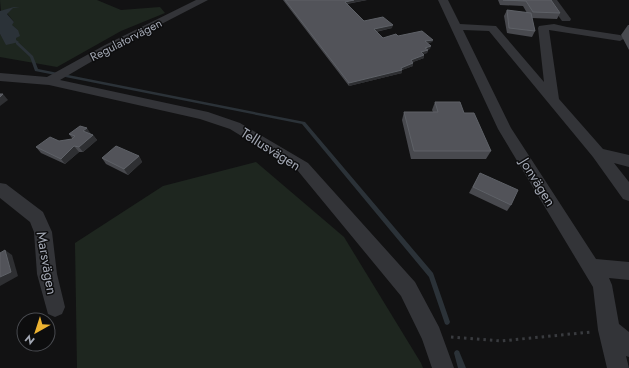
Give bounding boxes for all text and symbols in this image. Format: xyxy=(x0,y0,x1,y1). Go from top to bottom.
street label: Regulatorvägen xyxy=(87,14,165,66)
street label: Tellusvägen xyxy=(237,123,305,175)
street label: Jonvägen xyxy=(514,152,561,210)
street label: Marsvägen xyxy=(32,230,62,296)
north arrow xyxy=(16,312,56,352)
text: N xyxy=(21,331,38,349)

